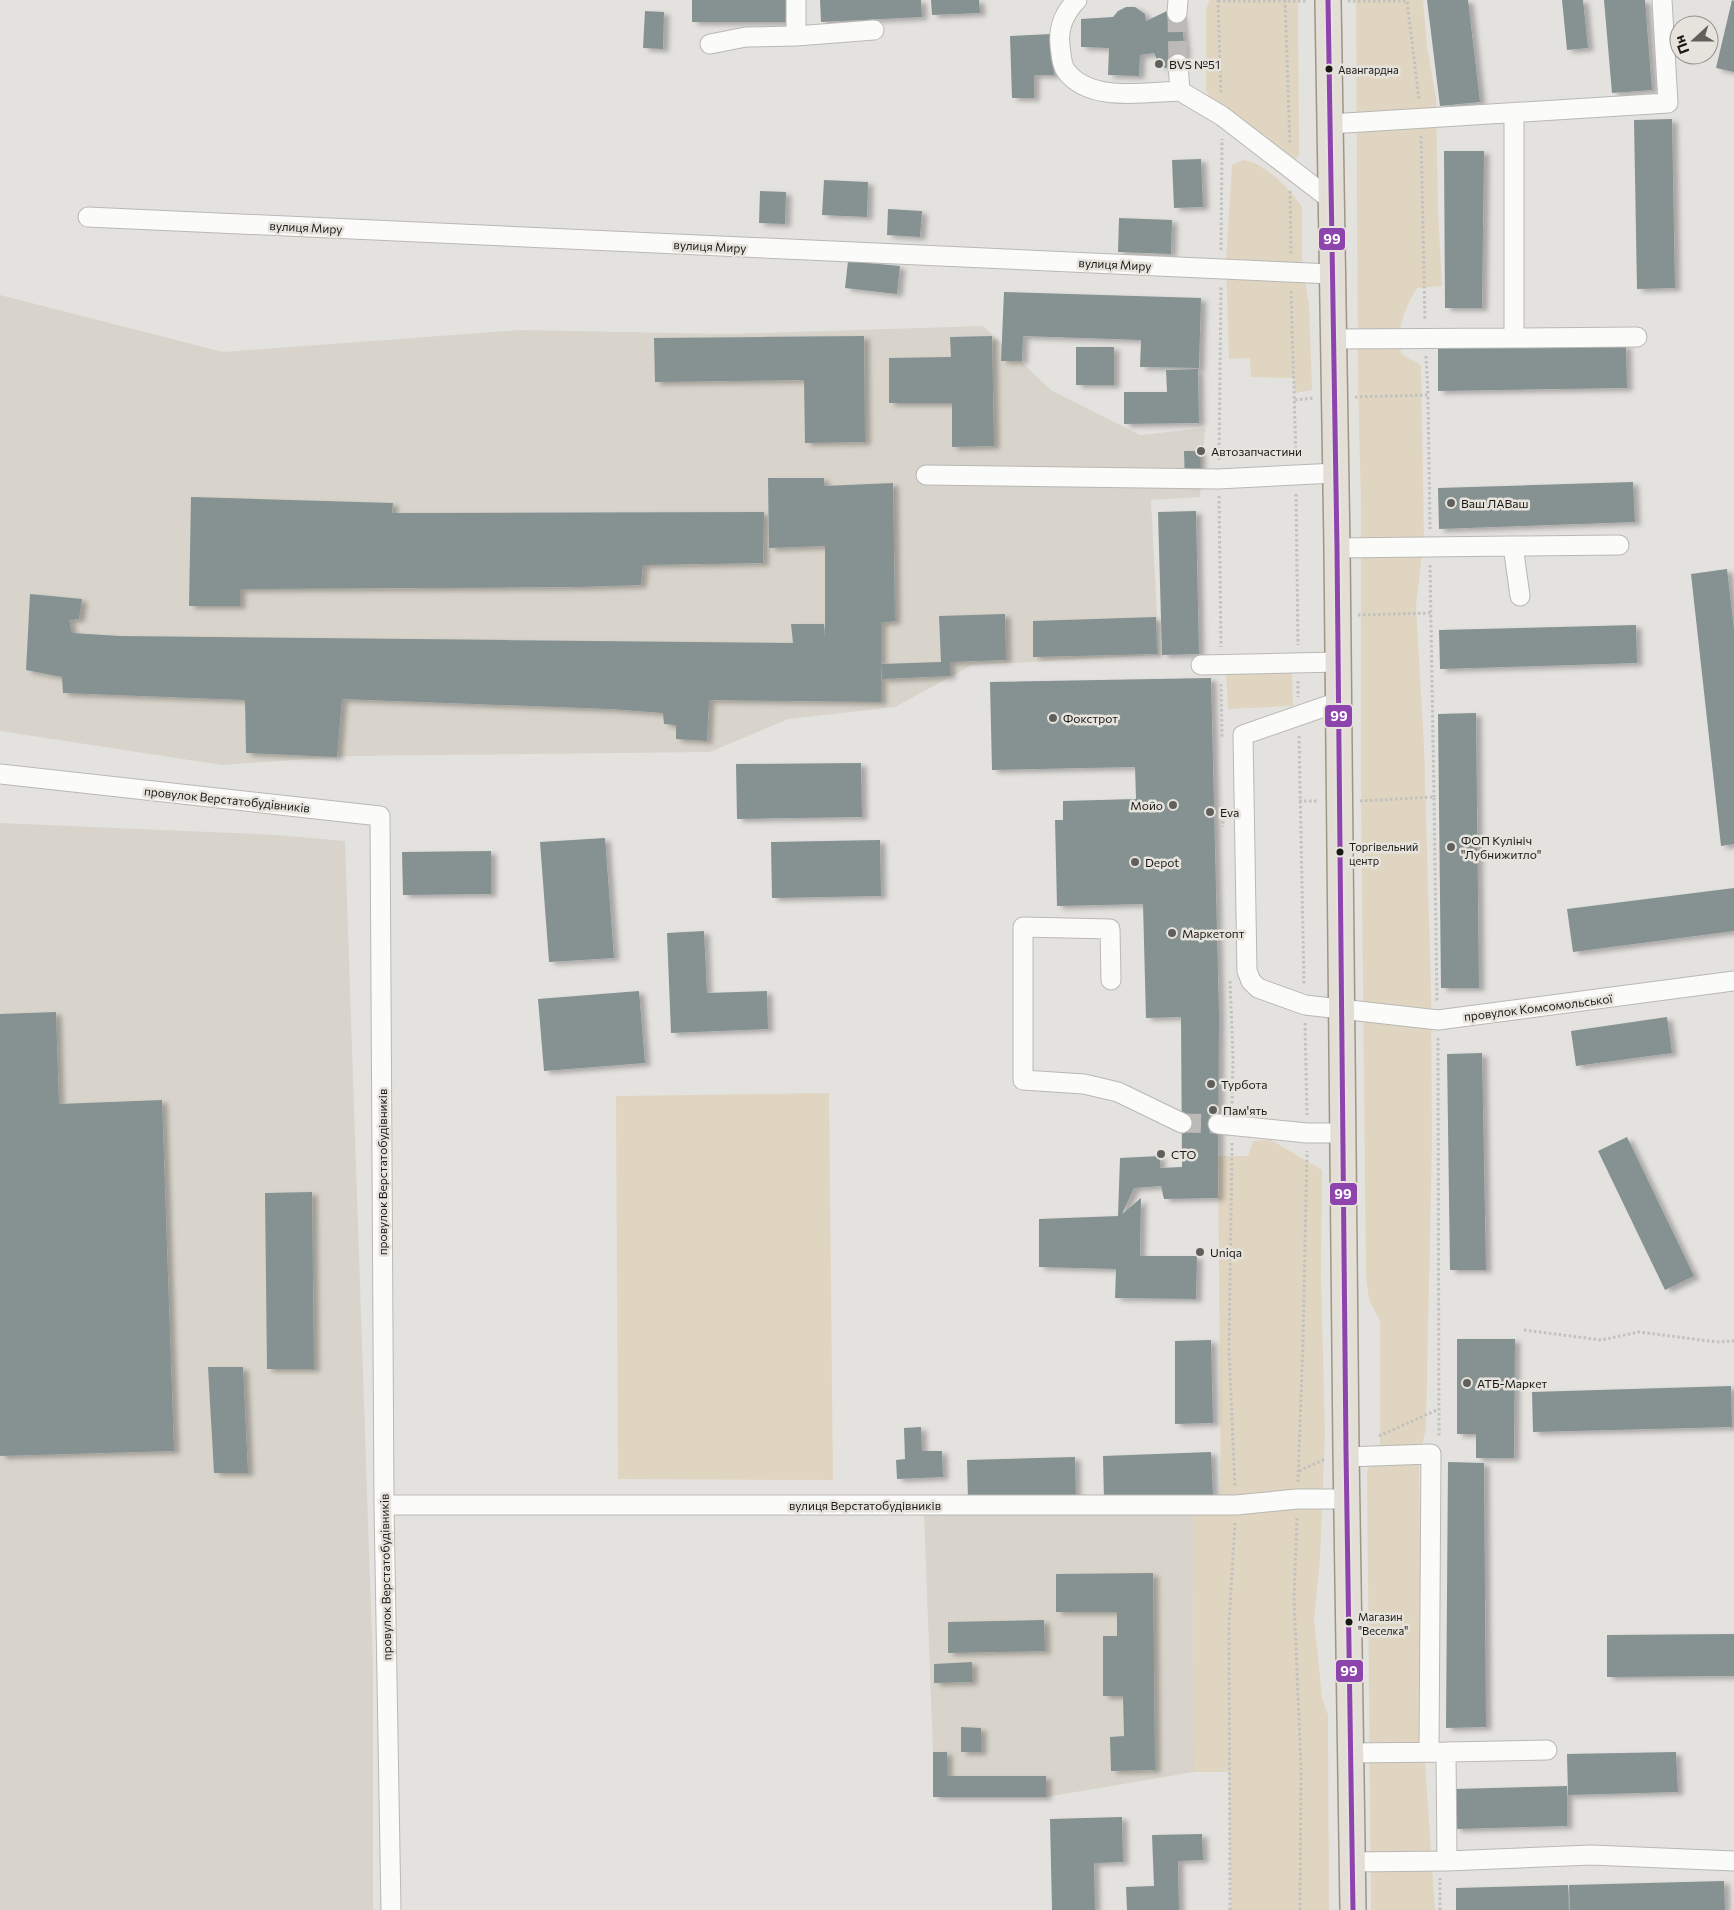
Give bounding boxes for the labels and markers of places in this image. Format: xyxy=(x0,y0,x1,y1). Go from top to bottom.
place label: BVS №51 xyxy=(1169,57,1220,71)
marker: BVS №51 xyxy=(1153,58,1165,70)
place label: Авангардна xyxy=(1338,63,1399,76)
marker: Авангардна xyxy=(1324,64,1334,74)
place label: Автозапчастини xyxy=(1211,444,1302,458)
marker: Автозапчастини xyxy=(1195,445,1207,457)
place label: Ваш ЛАВаш xyxy=(1461,496,1529,510)
marker: Ваш ЛАВаш xyxy=(1445,497,1457,509)
place label: Фокстрот xyxy=(1063,711,1118,725)
marker: Фокстрот xyxy=(1047,712,1059,724)
place label: Мойо xyxy=(1130,798,1163,812)
marker: Мойо xyxy=(1167,799,1179,811)
place label: Eva xyxy=(1220,805,1239,819)
marker: Eva xyxy=(1204,806,1216,818)
place label: ФОП Кулініч "Лубнижитло" xyxy=(1461,833,1541,861)
place label: Торгівельний центр xyxy=(1349,840,1418,867)
marker: ФОП Кулініч "Лубнижитло" xyxy=(1445,841,1457,853)
marker: Торгівельний центр xyxy=(1335,847,1345,857)
place label: Depot xyxy=(1145,855,1179,869)
marker: Depot xyxy=(1129,856,1141,868)
place label: Маркетопт xyxy=(1182,926,1245,940)
marker: Маркетопт xyxy=(1166,927,1178,939)
place label: Турбота xyxy=(1221,1077,1267,1091)
marker: Турбота xyxy=(1205,1078,1217,1090)
place label: Пам'ять xyxy=(1223,1103,1267,1117)
marker: Пам'ять xyxy=(1207,1104,1219,1116)
place label: СТО xyxy=(1171,1147,1197,1161)
marker: СТО xyxy=(1155,1148,1167,1160)
place label: Uniqa xyxy=(1210,1245,1242,1259)
marker: Uniqa xyxy=(1194,1246,1206,1258)
place label: АТБ-Маркет xyxy=(1477,1376,1548,1390)
marker: АТБ-Маркет xyxy=(1461,1377,1473,1389)
place label: Магазин "Веселка" xyxy=(1358,1610,1408,1637)
marker: Магазин "Веселка" xyxy=(1344,1617,1354,1627)

